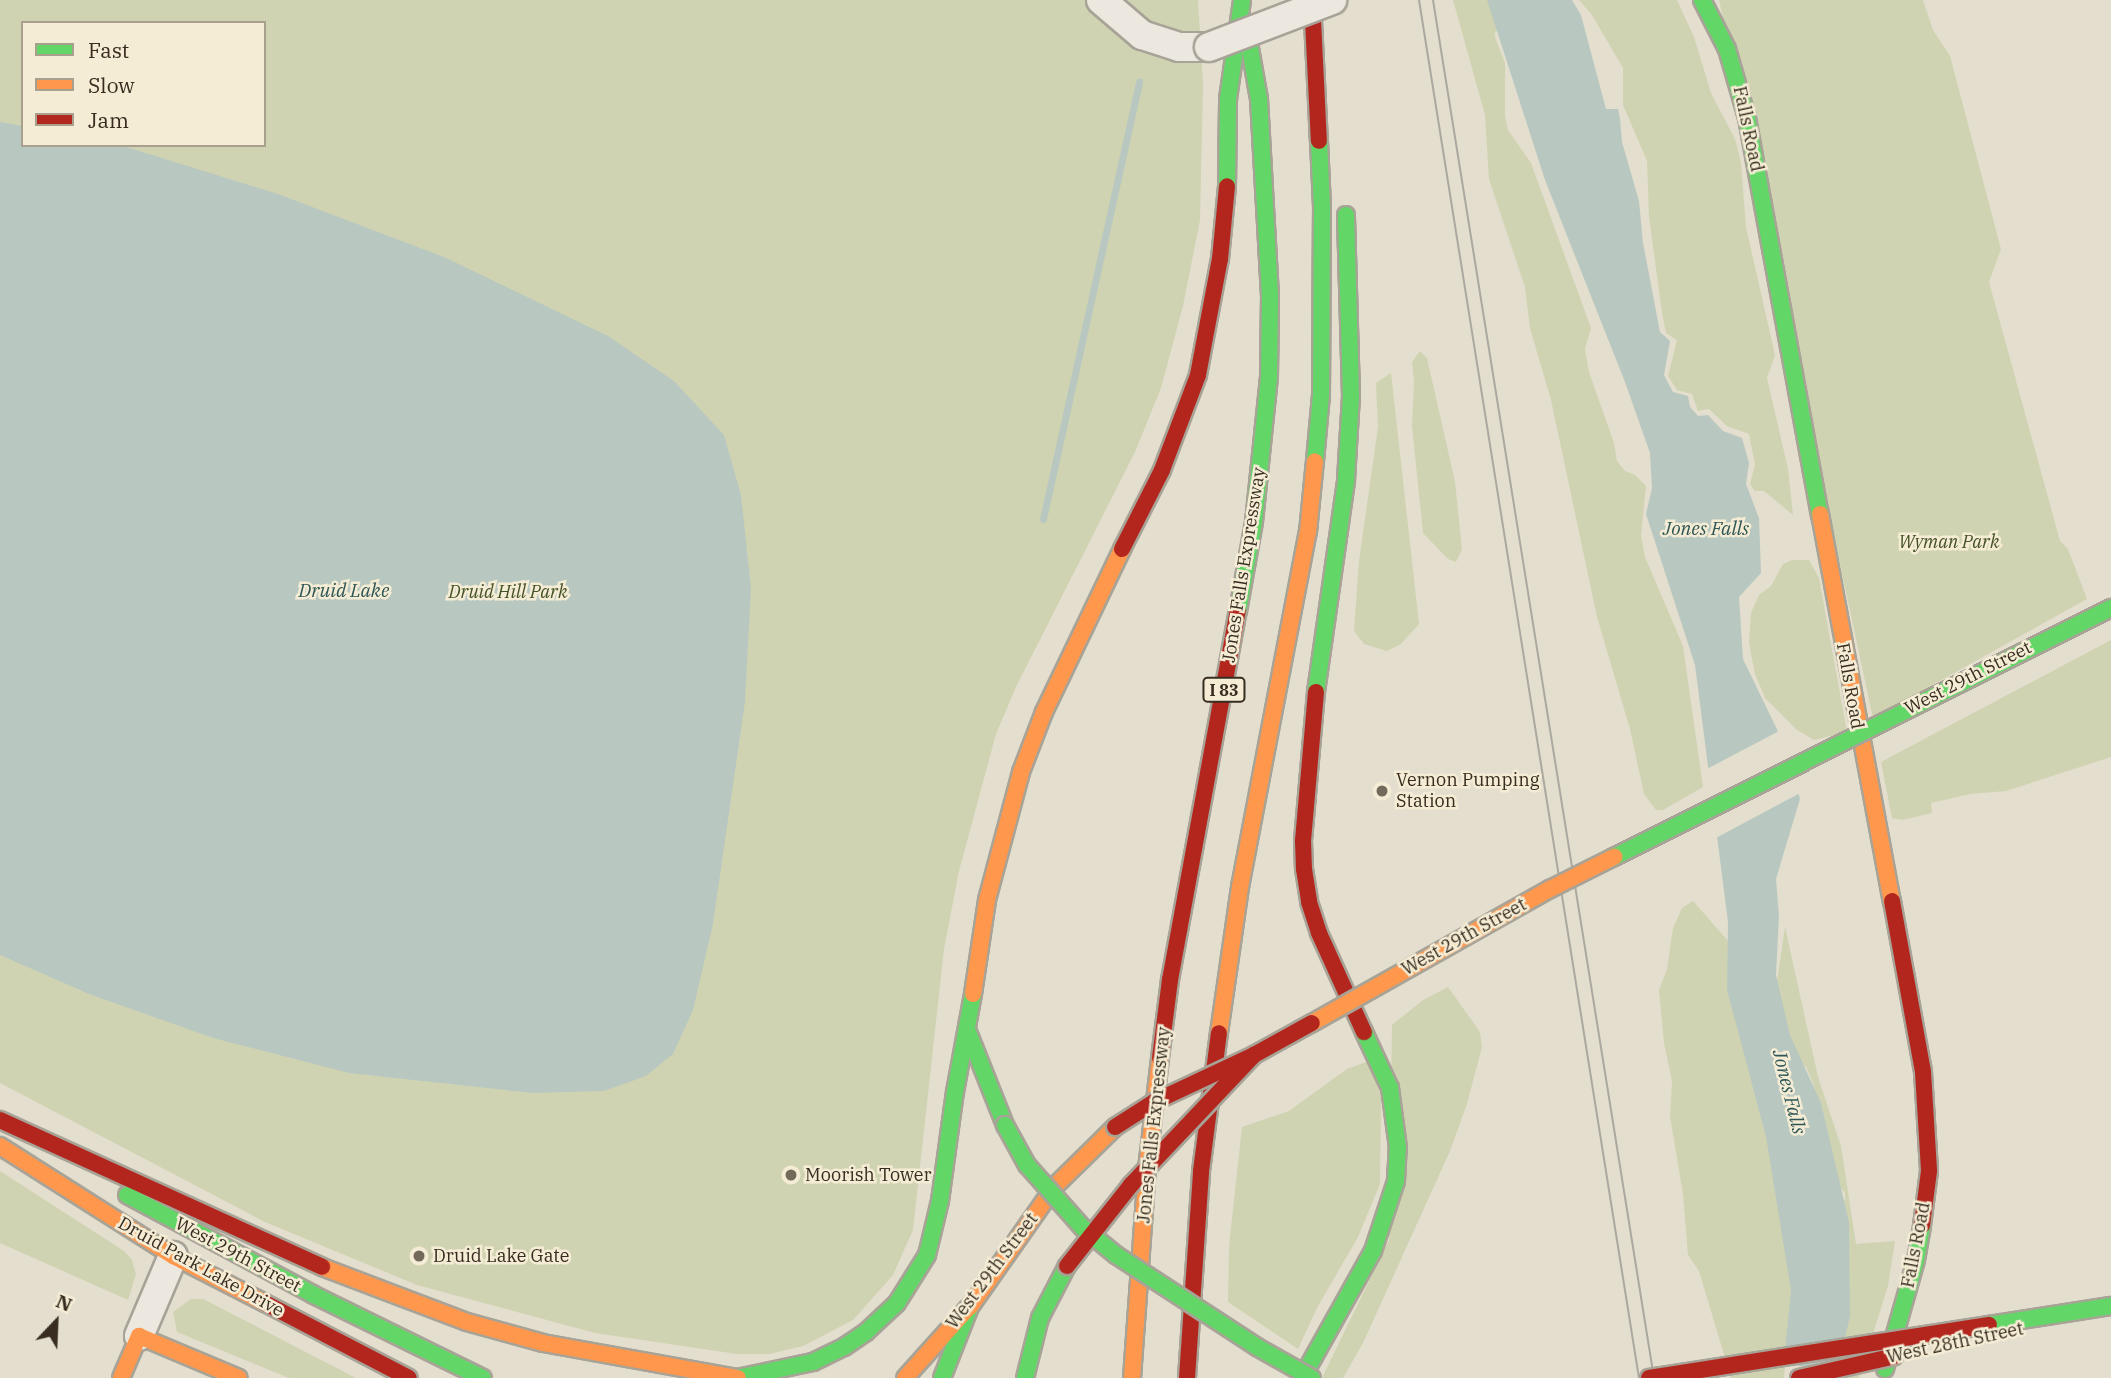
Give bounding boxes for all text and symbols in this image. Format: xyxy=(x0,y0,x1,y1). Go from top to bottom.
legend xyxy=(21,21,266,147)
text: Fast xyxy=(88,36,129,64)
text: Slow xyxy=(88,71,135,99)
street label: Falls Road xyxy=(1728,84,1768,174)
text: Jam xyxy=(88,106,129,134)
street label: Jones Falls Expressway xyxy=(1218,466,1270,664)
water label: Jones Falls xyxy=(1663,518,1749,540)
park label: Wyman Park xyxy=(1898,531,2000,553)
water label: Druid Lake xyxy=(299,580,389,602)
park label: Druid Hill Park xyxy=(449,581,567,603)
street label: West 29th Street xyxy=(1901,637,2035,719)
street label: Falls Road xyxy=(1832,641,1868,731)
road number: I 83 xyxy=(1201,678,1247,702)
place label: Vernon Pumping Station xyxy=(1396,770,1539,812)
marker: Vernon Pumping Station xyxy=(1374,783,1390,799)
street label: West 29th Street xyxy=(1398,894,1530,980)
street label: Jones Falls Expressway xyxy=(1133,1026,1175,1224)
water label: Jones Falls xyxy=(1768,1047,1810,1137)
place label: Moorish Tower xyxy=(805,1164,931,1186)
marker: Moorish Tower xyxy=(783,1167,799,1183)
street label: Falls Road xyxy=(1897,1200,1935,1290)
street label: West 29th Street xyxy=(941,1209,1043,1333)
street label: Druid Park Lake Drive xyxy=(114,1212,288,1322)
street label: West 29th Street xyxy=(171,1213,305,1297)
place label: Druid Lake Gate xyxy=(433,1245,569,1267)
marker: Druid Lake Gate xyxy=(411,1248,427,1264)
north arrow xyxy=(21,1287,91,1357)
text: N xyxy=(53,1289,76,1317)
street label: West 28th Street xyxy=(1885,1318,2025,1368)

